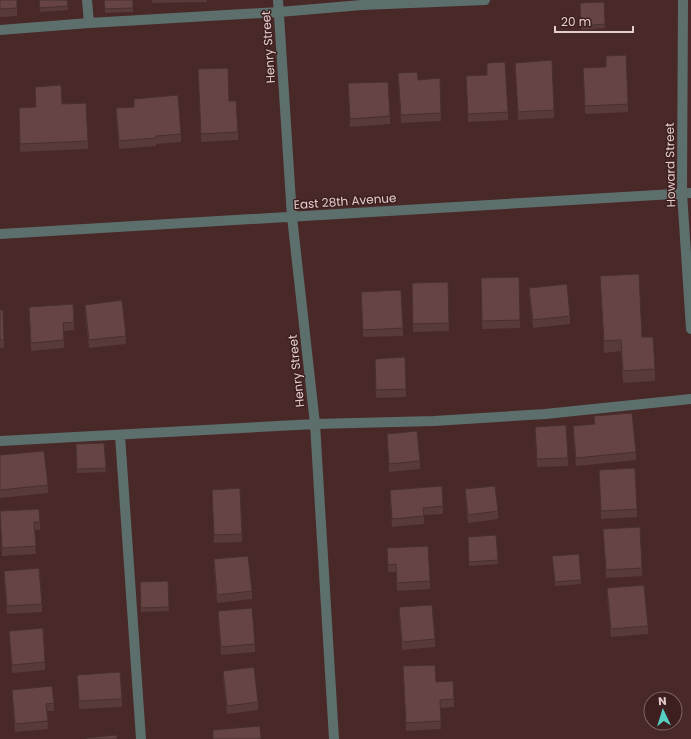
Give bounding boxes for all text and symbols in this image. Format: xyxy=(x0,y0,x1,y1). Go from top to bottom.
scale bar xyxy=(555,8,633,34)
street label: Henry Street xyxy=(257,10,279,84)
text: 20 m xyxy=(561,13,591,30)
street label: Howard Street xyxy=(661,122,679,208)
street label: East 28th Avenue xyxy=(293,189,397,213)
street label: Henry Street xyxy=(284,334,308,408)
north arrow xyxy=(643,691,683,731)
text: N xyxy=(658,693,667,709)

